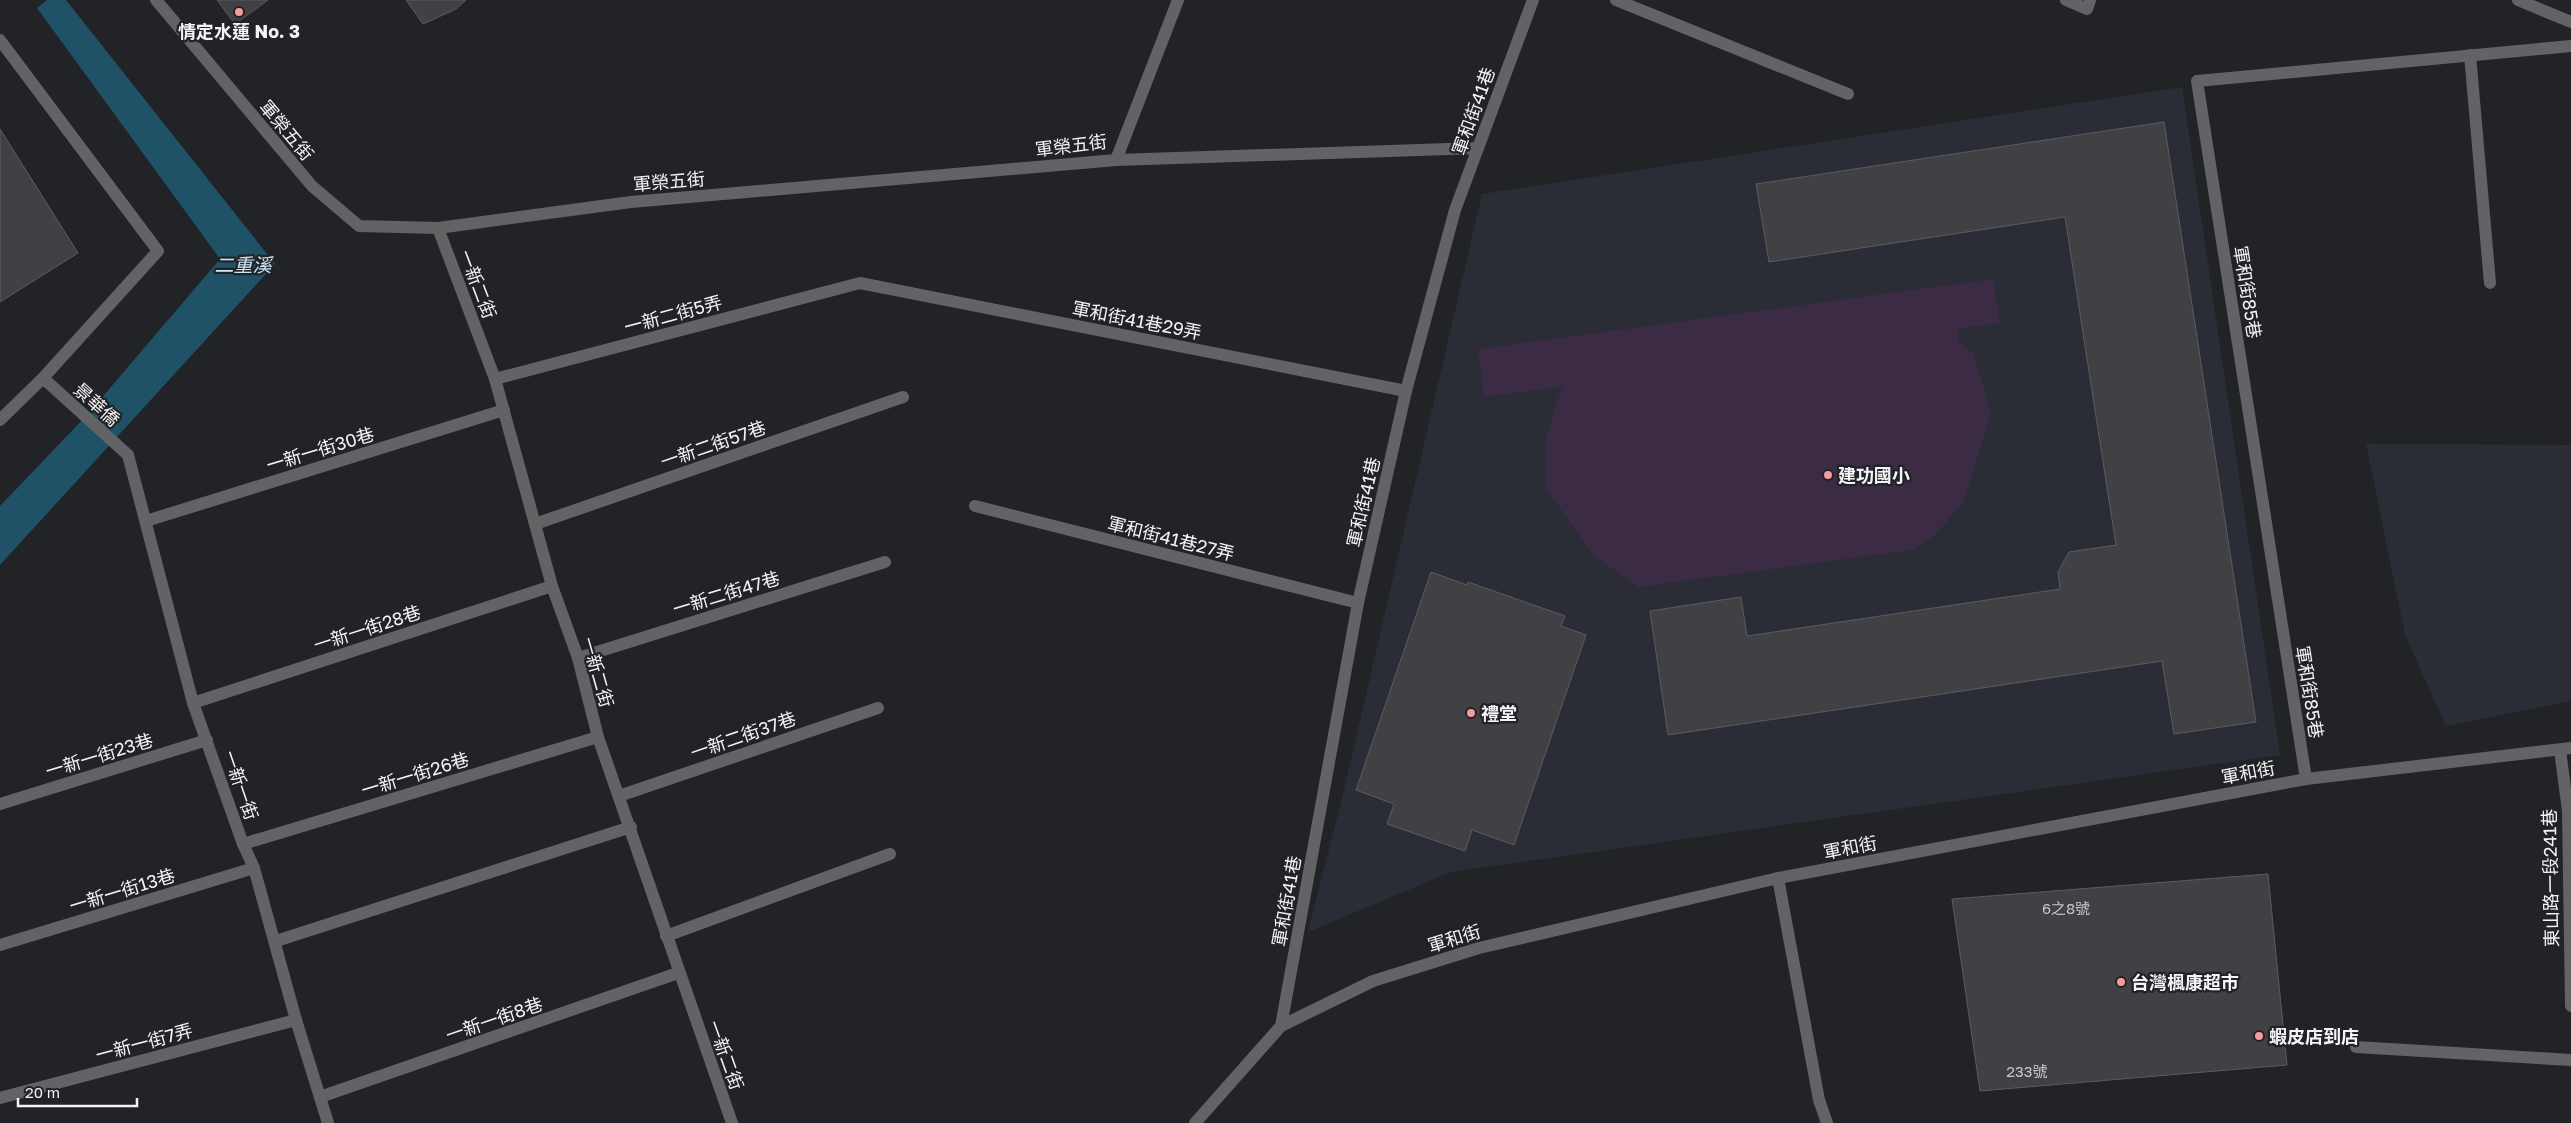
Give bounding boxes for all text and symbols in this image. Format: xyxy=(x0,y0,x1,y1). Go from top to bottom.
marker: 情定水蓮 No. 3 xyxy=(233,6,245,18)
place label: 情定水蓮 No. 3 xyxy=(178,20,300,42)
street label: 軍和街41巷 xyxy=(1447,64,1499,158)
street label: 軍榮五街 xyxy=(255,95,319,165)
street label: 軍榮五街 xyxy=(1034,130,1108,160)
street label: 軍榮五街 xyxy=(632,167,706,195)
street label: 軍和街85巷 xyxy=(2230,244,2266,340)
street label: 一新二街 xyxy=(455,246,501,322)
water label: 二重溪 xyxy=(214,253,274,276)
street label: 一新二街5弄 xyxy=(622,290,724,338)
street label: 軍和街41巷29弄 xyxy=(1071,297,1203,343)
street label: 景華僑 xyxy=(70,378,124,430)
street label: 一新二街57巷 xyxy=(657,416,769,472)
street label: 一新一街30巷 xyxy=(263,422,377,476)
street label: 軍和街41巷 xyxy=(1342,455,1384,549)
place label: 建功國小 xyxy=(1838,464,1910,486)
marker: 建功國小 xyxy=(1822,469,1834,481)
street label: 軍和街41巷27弄 xyxy=(1105,512,1237,564)
street label: 一新二街47巷 xyxy=(670,566,782,620)
street label: 一新一街28巷 xyxy=(311,600,423,656)
street label: 一新二街 xyxy=(578,634,618,710)
street label: 軍和街85巷 xyxy=(2292,644,2328,740)
place label: 禮堂 xyxy=(1481,702,1517,724)
street label: 一新二街37巷 xyxy=(687,707,799,763)
marker: 禮堂 xyxy=(1465,707,1477,719)
street label: 一新一街23巷 xyxy=(43,728,155,782)
street label: 一新一街 xyxy=(219,747,263,823)
street label: 一新一街26巷 xyxy=(359,747,471,801)
street label: 軍和街 xyxy=(2219,756,2277,788)
street label: 東山路一段241巷 xyxy=(2538,809,2562,947)
street label: 軍和街 xyxy=(1821,831,1879,863)
street label: 軍和街41巷 xyxy=(1267,854,1305,948)
street label: 一新一街13巷 xyxy=(67,864,177,916)
house number: 6之8號 xyxy=(2042,899,2090,917)
street label: 軍和街 xyxy=(1425,920,1483,956)
place label: 台灣楓康超市 xyxy=(2131,971,2239,993)
marker: 台灣楓康超市 xyxy=(2115,976,2127,988)
street label: 一新一街8巷 xyxy=(443,992,545,1046)
street label: 一新二街 xyxy=(703,1017,749,1093)
street label: 一新一街7弄 xyxy=(93,1018,195,1066)
place label: 蝦皮店到店 xyxy=(2269,1025,2359,1047)
marker: 蝦皮店到店 xyxy=(2253,1030,2265,1042)
house number: 233號 xyxy=(2006,1062,2048,1080)
scale bar xyxy=(18,1076,136,1108)
text: 20 m xyxy=(25,1083,60,1101)

